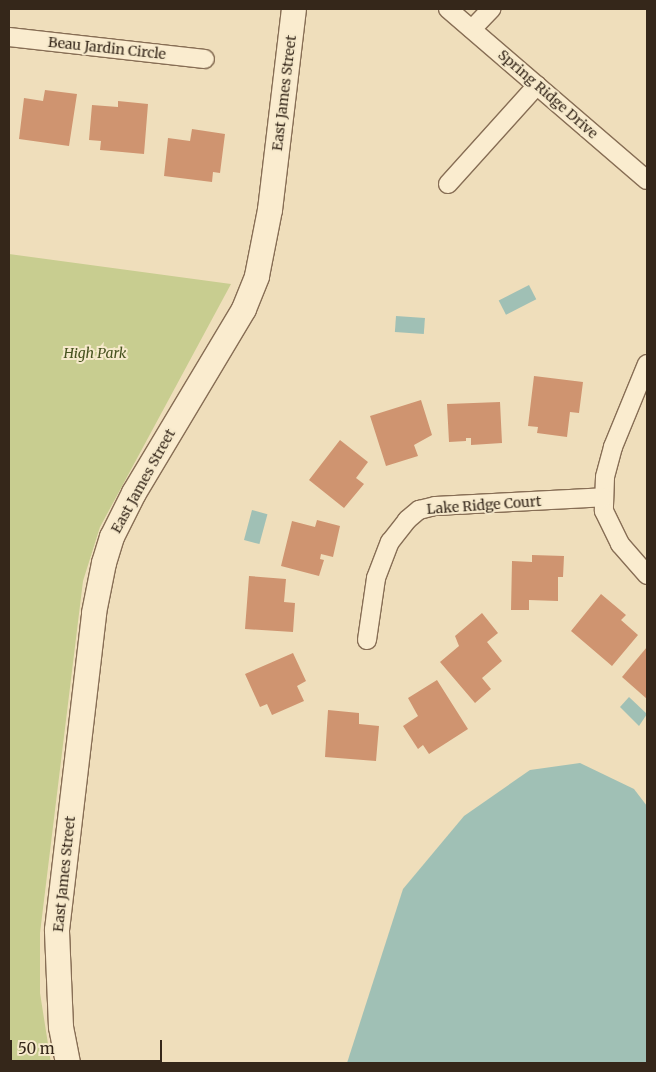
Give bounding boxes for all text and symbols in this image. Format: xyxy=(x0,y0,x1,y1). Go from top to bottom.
street label: Beau Jardin Circle xyxy=(47,33,167,63)
street label: East James Street xyxy=(269,34,299,152)
street label: Spring Ridge Drive xyxy=(495,46,601,142)
park label: High Park xyxy=(63,345,127,361)
street label: East James Street xyxy=(107,426,179,536)
street label: Lake Ridge Court xyxy=(426,493,542,517)
street label: East James Street xyxy=(50,815,78,933)
scale bar xyxy=(12,1030,165,1062)
text: 50 m xyxy=(18,1039,55,1058)

